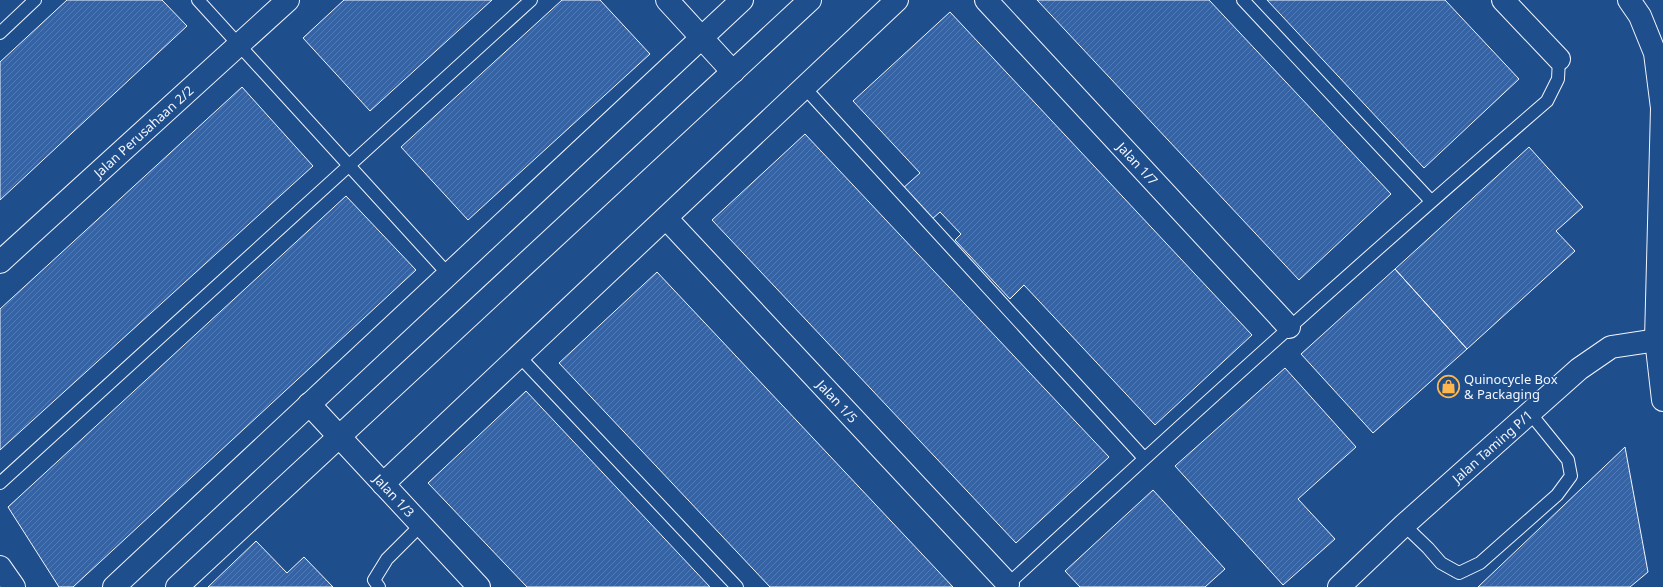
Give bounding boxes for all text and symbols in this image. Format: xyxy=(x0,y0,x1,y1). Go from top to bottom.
street label: Jalan Perusahaan 2/2 xyxy=(88,81,197,183)
street label: Jalan 1/7 xyxy=(1112,137,1162,189)
place label: Quinocycle Box & Packaging xyxy=(1464,370,1558,403)
shop icon: Quinocycle Box & Packaging xyxy=(1435,373,1461,399)
street label: Jalan 1/5 xyxy=(811,375,862,427)
street label: Jalan Taming P/1 xyxy=(1447,406,1536,488)
street label: Jalan 1/3 xyxy=(368,469,419,521)

